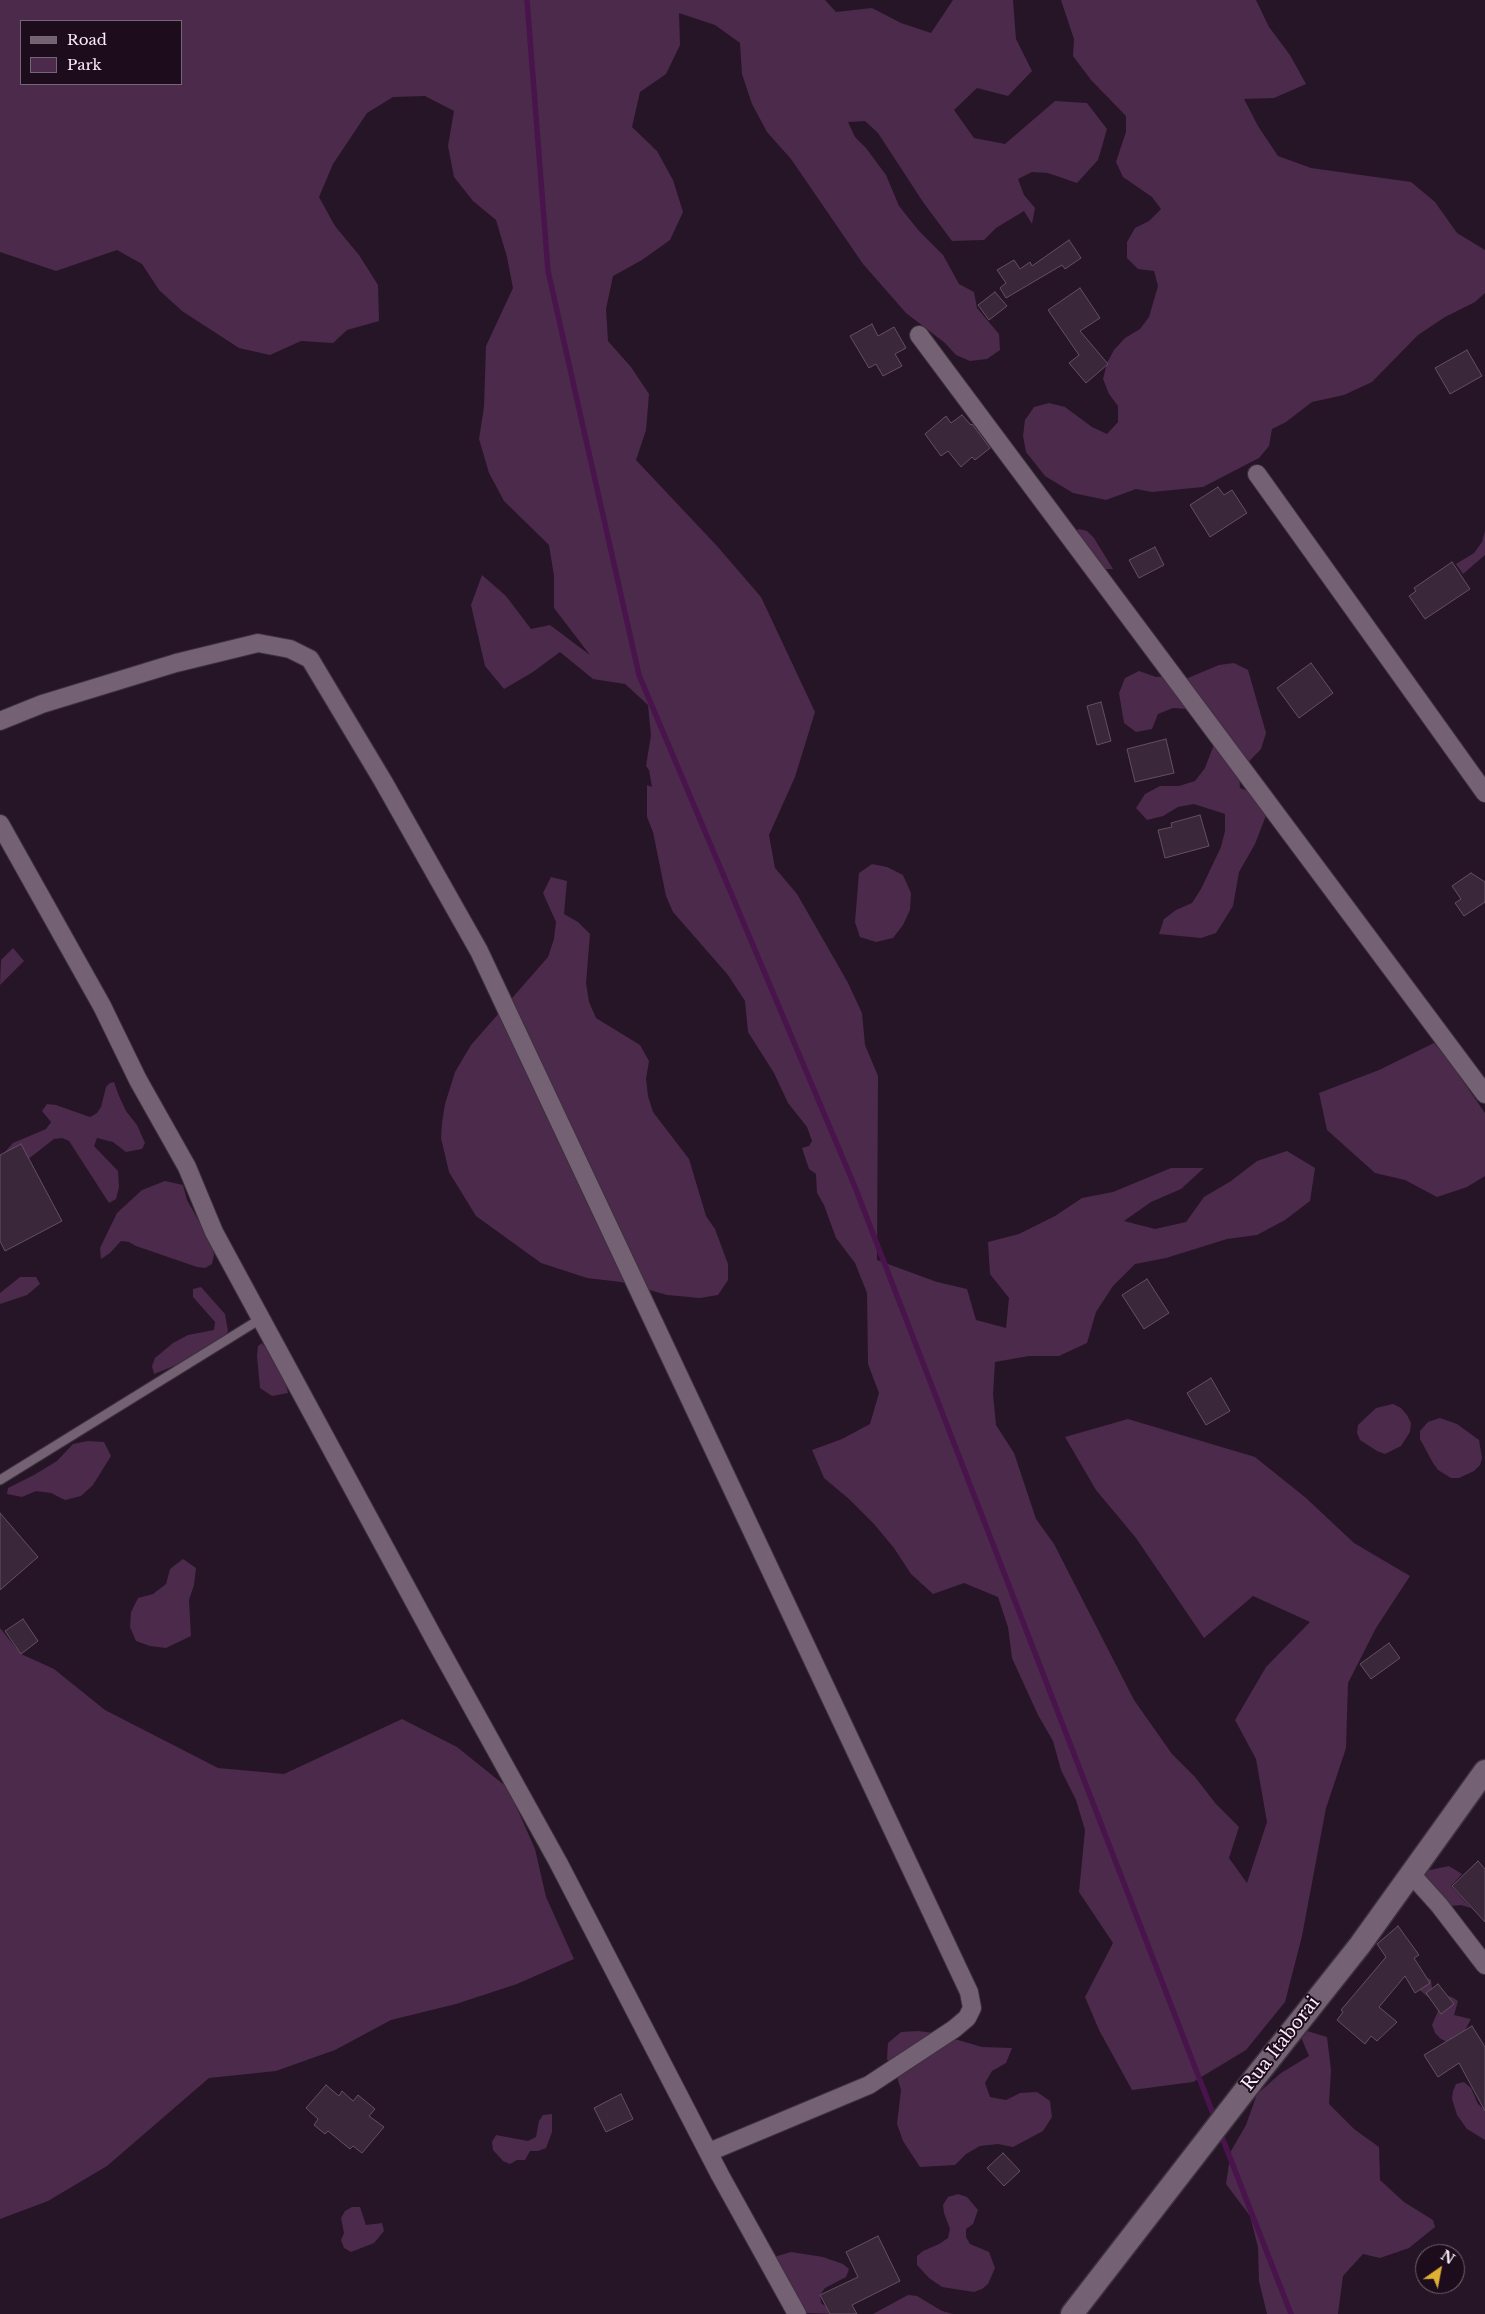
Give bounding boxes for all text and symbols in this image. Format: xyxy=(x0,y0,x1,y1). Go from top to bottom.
legend xyxy=(20,20,182,85)
text: Road xyxy=(67,30,107,49)
text: Park xyxy=(67,55,102,74)
street label: Rua Itaborai xyxy=(1238,1993,1324,2095)
north arrow xyxy=(1415,2244,1465,2294)
text: N xyxy=(1437,2246,1458,2268)

